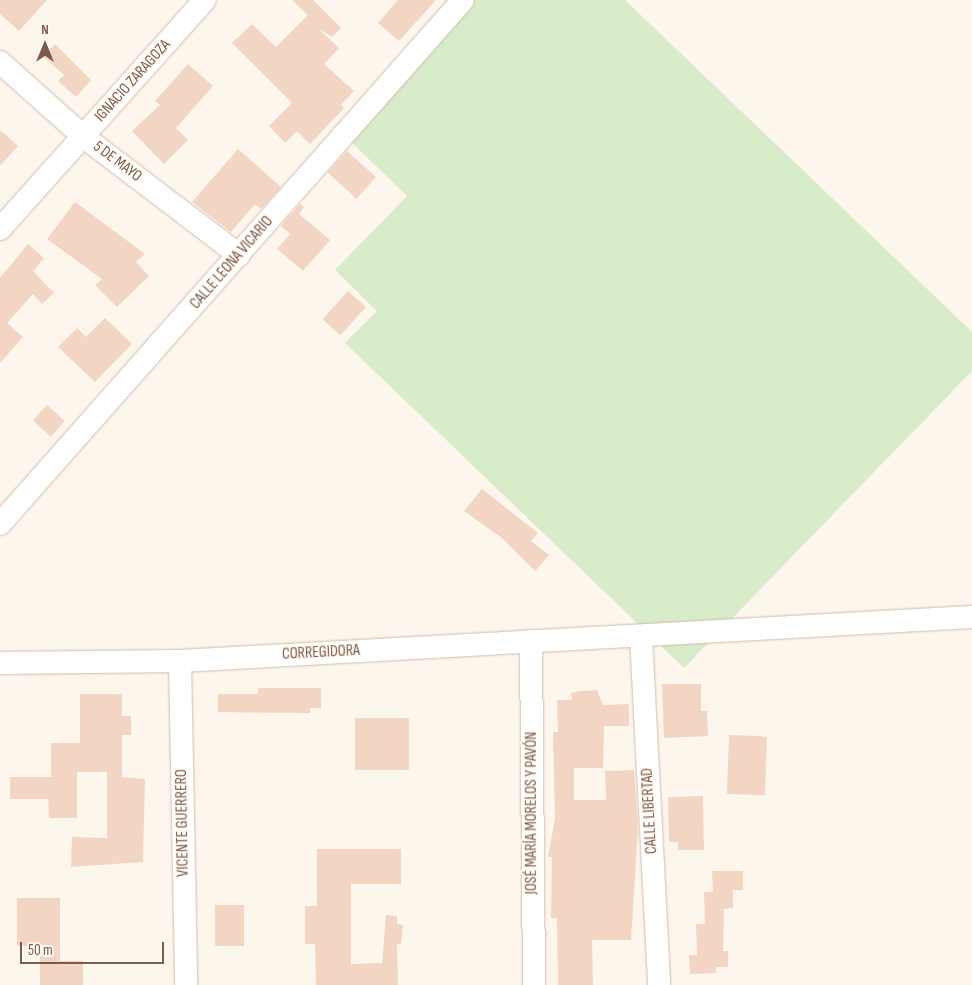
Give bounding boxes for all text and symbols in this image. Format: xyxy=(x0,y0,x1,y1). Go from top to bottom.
north arrow xyxy=(20,20,70,70)
text: N xyxy=(41,21,49,38)
street label: IGNACIO ZARAGOZA xyxy=(91,36,175,126)
street label: 5 DE MAYO xyxy=(89,138,145,186)
street label: CALLE LEONA VICARIO xyxy=(186,213,278,313)
street label: CORREGIDORA xyxy=(282,641,360,665)
street label: JOSÉ MARÍA MORELOS Y PAVÓN xyxy=(522,732,542,894)
street label: CALLE LIBERTAD xyxy=(638,767,662,855)
street label: VICENTE GUERRERO xyxy=(172,769,194,877)
scale bar xyxy=(22,932,166,964)
text: 50 m xyxy=(28,941,53,960)

